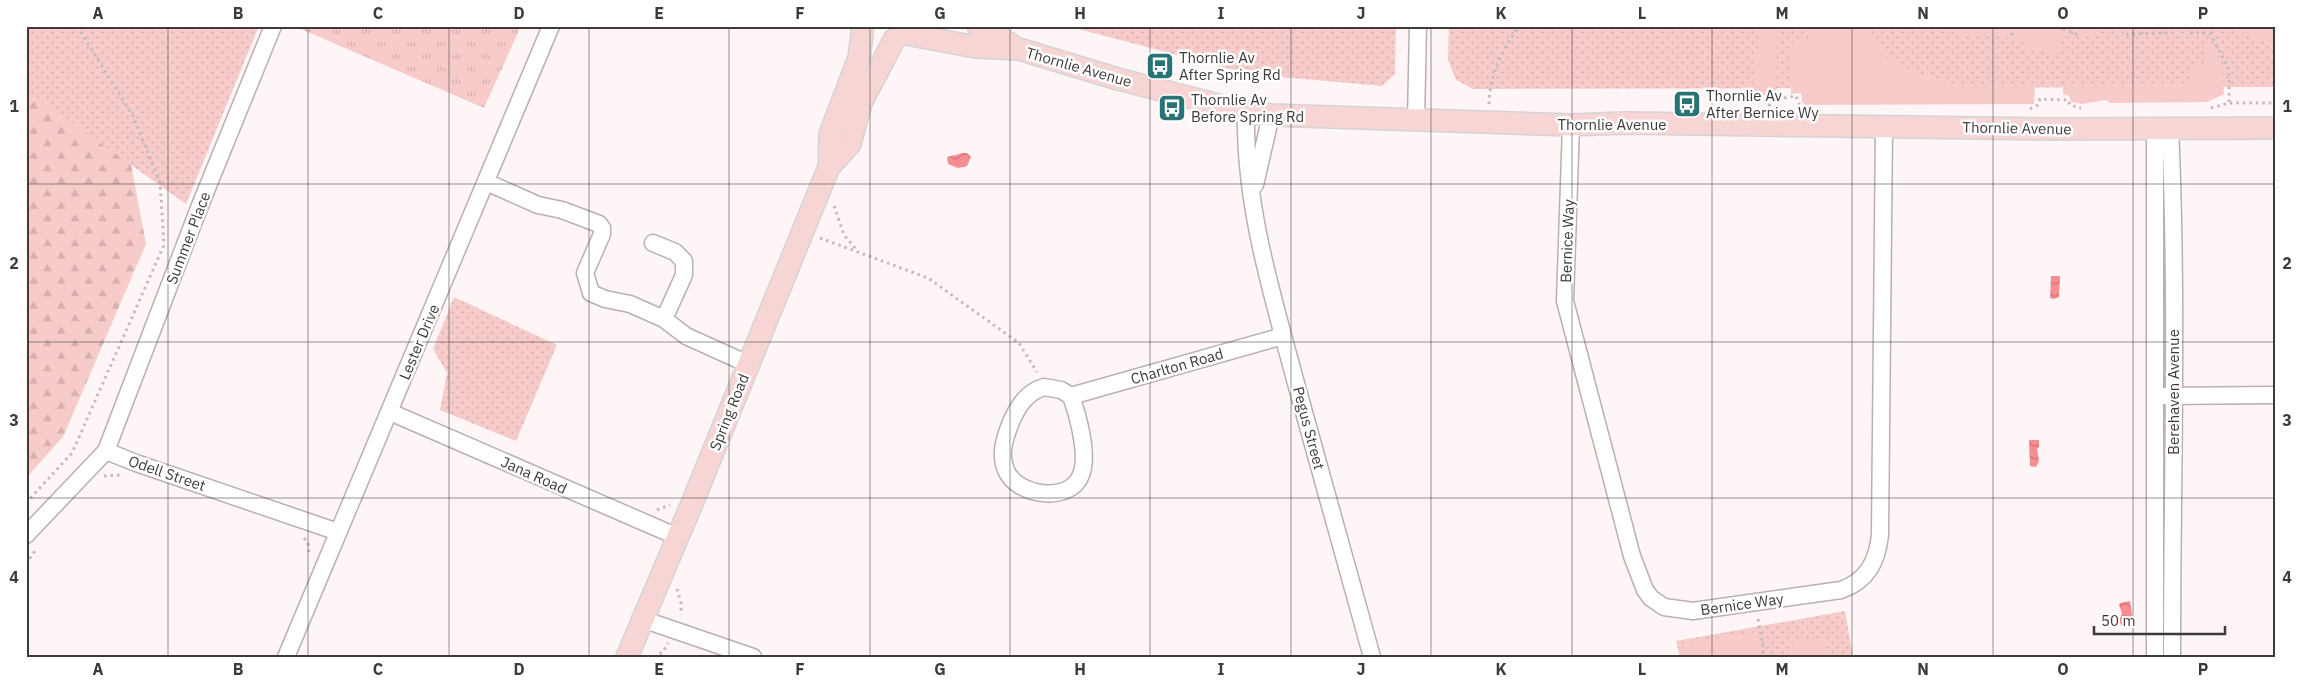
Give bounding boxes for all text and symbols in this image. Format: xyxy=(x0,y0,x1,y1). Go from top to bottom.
text: A xyxy=(93,3,104,23)
text: B xyxy=(233,3,244,23)
text: C xyxy=(373,3,383,23)
text: D xyxy=(513,3,525,23)
text: E xyxy=(654,3,664,23)
text: F xyxy=(795,3,805,23)
text: G xyxy=(934,3,946,23)
text: H xyxy=(1074,3,1086,23)
text: I xyxy=(1218,3,1225,23)
text: J xyxy=(1357,3,1365,23)
text: K xyxy=(1495,3,1507,23)
text: L xyxy=(1638,3,1646,23)
text: M xyxy=(1775,3,1789,23)
text: N xyxy=(1917,3,1929,23)
text: O xyxy=(2057,3,2069,23)
text: P xyxy=(2198,3,2208,23)
street label: Thornlie Avenue xyxy=(1024,43,1134,91)
place label: Thornlie Av After Spring Rd xyxy=(1179,48,1281,84)
bus stop icon: Thornlie Av After Spring Rd xyxy=(1145,51,1175,81)
place label: Thornlie Av After Bernice Wy xyxy=(1706,86,1819,122)
bus stop icon: Thornlie Av After Bernice Wy xyxy=(1672,89,1702,119)
place label: Thornlie Av Before Spring Rd xyxy=(1191,90,1304,126)
bus stop icon: Thornlie Av Before Spring Rd xyxy=(1157,93,1187,123)
text: 1 xyxy=(9,96,19,116)
text: 1 xyxy=(2282,96,2292,116)
street label: Thornlie Avenue xyxy=(1557,115,1667,134)
street label: Thornlie Avenue xyxy=(1962,118,2072,138)
street label: Summer Place xyxy=(162,189,214,287)
street label: Bernice Way xyxy=(1556,198,1578,283)
text: 2 xyxy=(9,253,19,273)
text: 2 xyxy=(2282,253,2292,273)
street label: Lester Drive xyxy=(395,301,443,383)
street label: Berehaven Avenue xyxy=(2164,329,2183,455)
street label: Charlton Road xyxy=(1128,344,1226,388)
street label: Spring Road xyxy=(705,371,753,453)
street label: Pegus Street xyxy=(1289,384,1329,472)
text: 3 xyxy=(9,410,19,430)
text: 3 xyxy=(2282,410,2292,430)
street label: Odell Street xyxy=(126,451,208,495)
street label: Jana Road xyxy=(498,452,570,498)
text: 4 xyxy=(9,567,19,587)
text: 4 xyxy=(2282,567,2292,587)
street label: Bernice Way xyxy=(1699,589,1785,619)
scale bar xyxy=(2094,603,2225,635)
text: 50 m xyxy=(2101,611,2136,630)
text: A xyxy=(93,659,104,679)
text: B xyxy=(233,659,244,679)
text: C xyxy=(373,659,383,679)
text: D xyxy=(513,659,525,679)
text: E xyxy=(654,659,664,679)
text: F xyxy=(795,659,805,679)
text: G xyxy=(934,659,946,679)
text: H xyxy=(1074,659,1086,679)
text: I xyxy=(1218,659,1225,679)
text: J xyxy=(1357,659,1365,679)
text: K xyxy=(1495,659,1507,679)
text: L xyxy=(1638,659,1646,679)
text: M xyxy=(1775,659,1789,679)
text: N xyxy=(1917,659,1929,679)
text: O xyxy=(2057,659,2069,679)
text: P xyxy=(2198,659,2208,679)

